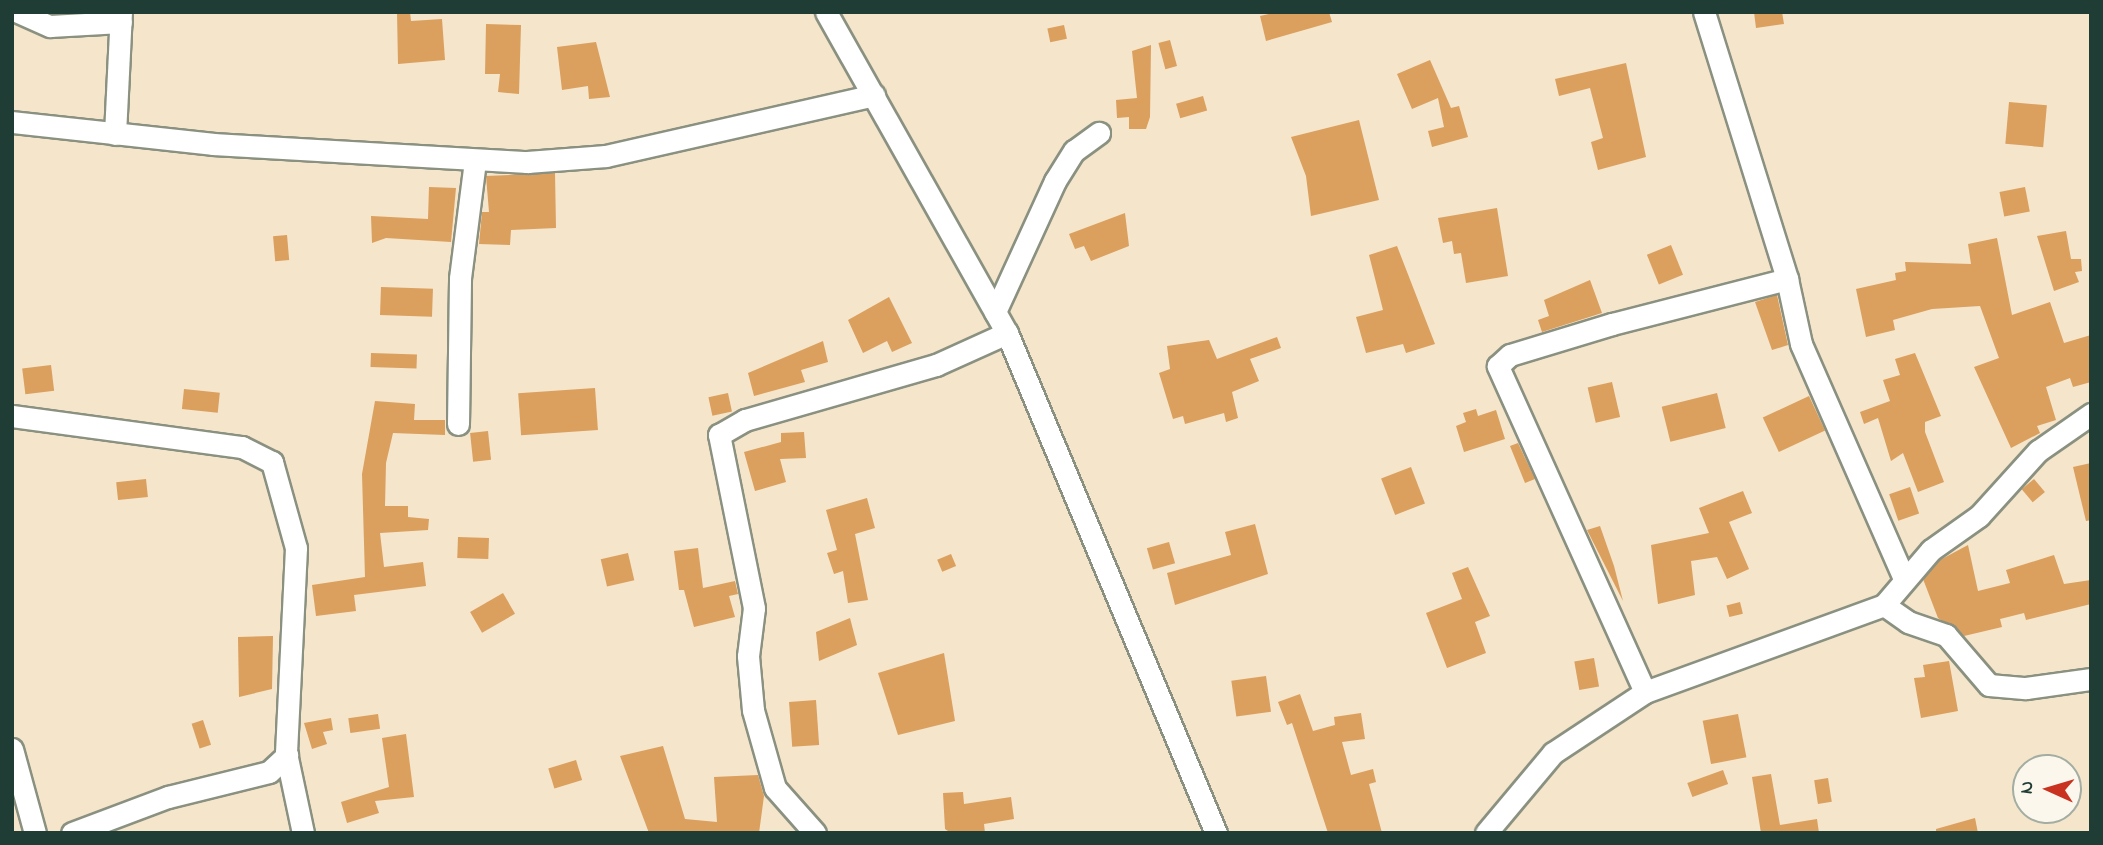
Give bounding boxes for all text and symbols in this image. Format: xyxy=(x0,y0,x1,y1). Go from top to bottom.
north arrow xyxy=(2012,754,2082,824)
text: N xyxy=(2014,780,2041,795)

